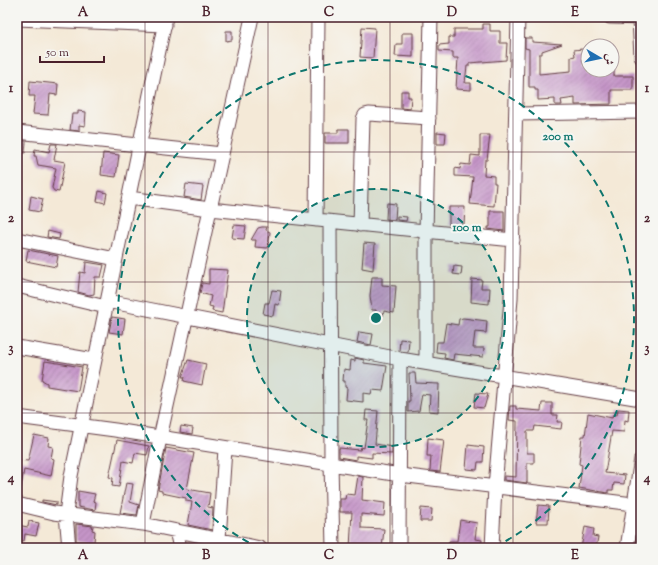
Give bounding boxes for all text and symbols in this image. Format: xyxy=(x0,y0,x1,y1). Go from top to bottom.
text: A xyxy=(78,4,89,22)
text: B xyxy=(202,4,211,22)
text: C xyxy=(324,4,334,22)
text: D xyxy=(447,4,457,22)
text: E xyxy=(571,4,579,22)
scale bar xyxy=(40,38,104,64)
north arrow xyxy=(580,38,620,78)
text: 50 m xyxy=(45,44,69,62)
text: ش xyxy=(600,53,618,66)
text: 1 xyxy=(9,80,14,98)
text: 1 xyxy=(645,80,650,98)
text: 200 m xyxy=(543,128,573,146)
text: 2 xyxy=(8,210,15,228)
text: 2 xyxy=(644,210,651,228)
text: 100 m xyxy=(451,219,482,237)
centre of rings xyxy=(369,311,383,325)
text: 3 xyxy=(8,340,14,358)
text: 3 xyxy=(644,340,650,358)
text: 4 xyxy=(7,470,15,488)
text: 4 xyxy=(643,470,651,488)
text: A xyxy=(78,547,89,565)
text: B xyxy=(202,547,211,565)
text: C xyxy=(324,547,334,565)
text: D xyxy=(447,547,457,565)
text: E xyxy=(571,547,579,565)

